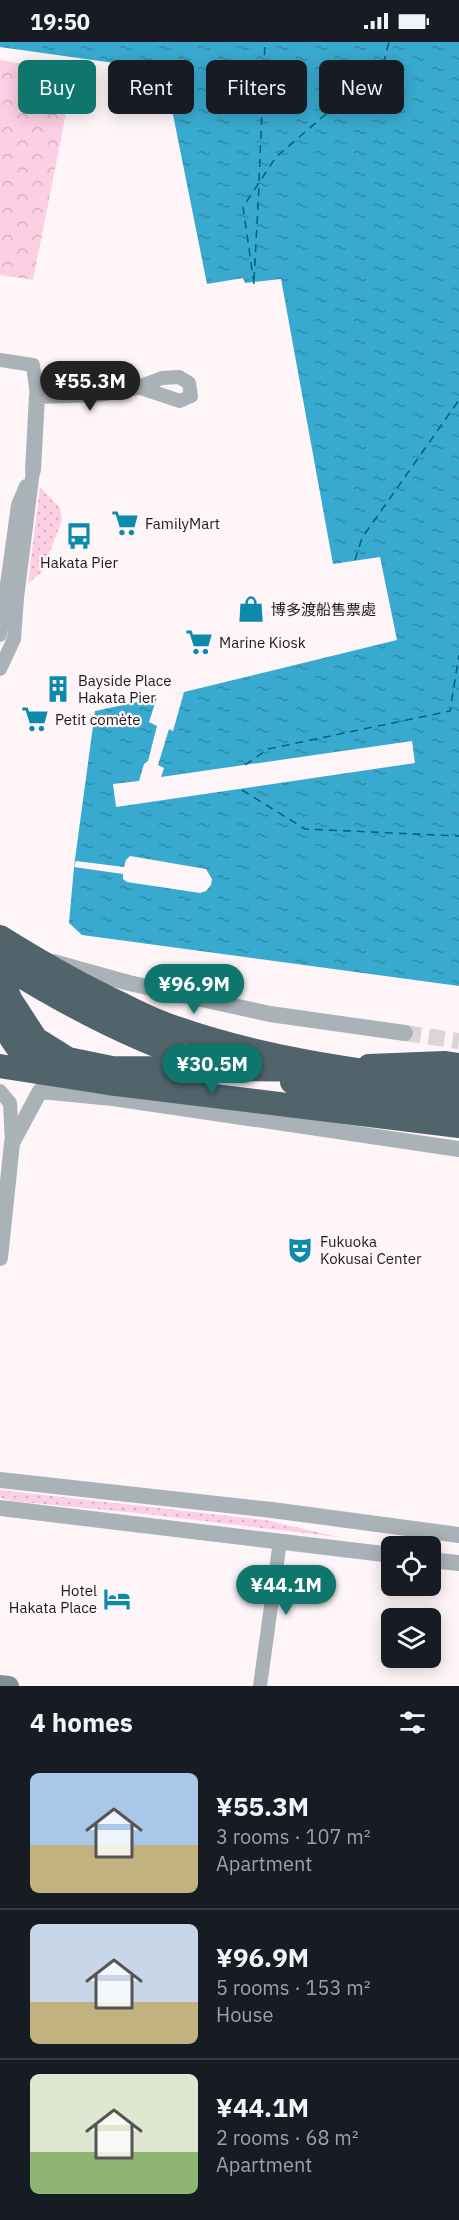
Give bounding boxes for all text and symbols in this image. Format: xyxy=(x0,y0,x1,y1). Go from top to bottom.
text: 19:50 xyxy=(30,7,90,36)
chip: Buy xyxy=(18,60,96,114)
chip: Rent xyxy=(108,60,194,114)
chip: Filters xyxy=(206,60,307,114)
chip: New xyxy=(319,60,404,114)
pin: ¥55.3M xyxy=(41,361,139,412)
text: ¥55.3M xyxy=(54,367,126,394)
supermarket icon: FamilyMart xyxy=(110,508,140,538)
place label: FamilyMart xyxy=(145,514,220,533)
bus stop icon: Hakata Pier xyxy=(64,521,94,551)
place label: Hakata Pier xyxy=(40,553,118,572)
shop icon: 博多渡船售票處 xyxy=(236,594,266,624)
place label: 博多渡船售票處 xyxy=(271,600,376,619)
supermarket icon: Marine Kiosk xyxy=(184,627,214,657)
place label: Marine Kiosk xyxy=(219,633,306,652)
place label: Bayside Place Hakata Pier xyxy=(78,671,172,707)
building icon: Bayside Place Hakata Pier xyxy=(43,674,73,704)
supermarket icon: Petit comète xyxy=(20,704,50,734)
place label: Petit comète xyxy=(55,710,140,729)
pin: ¥96.9M xyxy=(145,964,243,1015)
text: ¥96.9M xyxy=(158,970,230,997)
pin: ¥30.5M xyxy=(163,1044,261,1095)
text: ¥30.5M xyxy=(176,1050,248,1077)
place label: Fukuoka Kokusai Center xyxy=(320,1232,422,1268)
theatre icon: Fukuoka Kokusai Center xyxy=(285,1235,315,1265)
map controls xyxy=(381,1536,441,1668)
button: locate xyxy=(381,1536,441,1596)
pin: ¥44.1M xyxy=(237,1565,335,1616)
text: ¥44.1M xyxy=(250,1571,322,1598)
place label: Hotel Hakata Place xyxy=(9,1581,97,1617)
hotel icon: Hotel Hakata Place xyxy=(102,1584,132,1614)
button: layers xyxy=(381,1608,441,1668)
text: 4 homes xyxy=(30,1705,133,1739)
icon: filters xyxy=(396,1706,429,1739)
text: ¥55.3M xyxy=(216,1789,309,1823)
icon: home xyxy=(78,1797,150,1869)
text: 3 rooms · 107 m² xyxy=(216,1823,371,1850)
text: Apartment xyxy=(216,1850,312,1877)
text: ¥96.9M xyxy=(216,1940,309,1974)
icon: home xyxy=(78,1948,150,2020)
text: 5 rooms · 153 m² xyxy=(216,1974,371,2001)
text: House xyxy=(216,2001,273,2028)
text: ¥44.1M xyxy=(216,2090,309,2124)
icon: home xyxy=(78,2098,150,2170)
text: 2 rooms · 68 m² xyxy=(216,2124,359,2151)
text: Apartment xyxy=(216,2151,312,2178)

